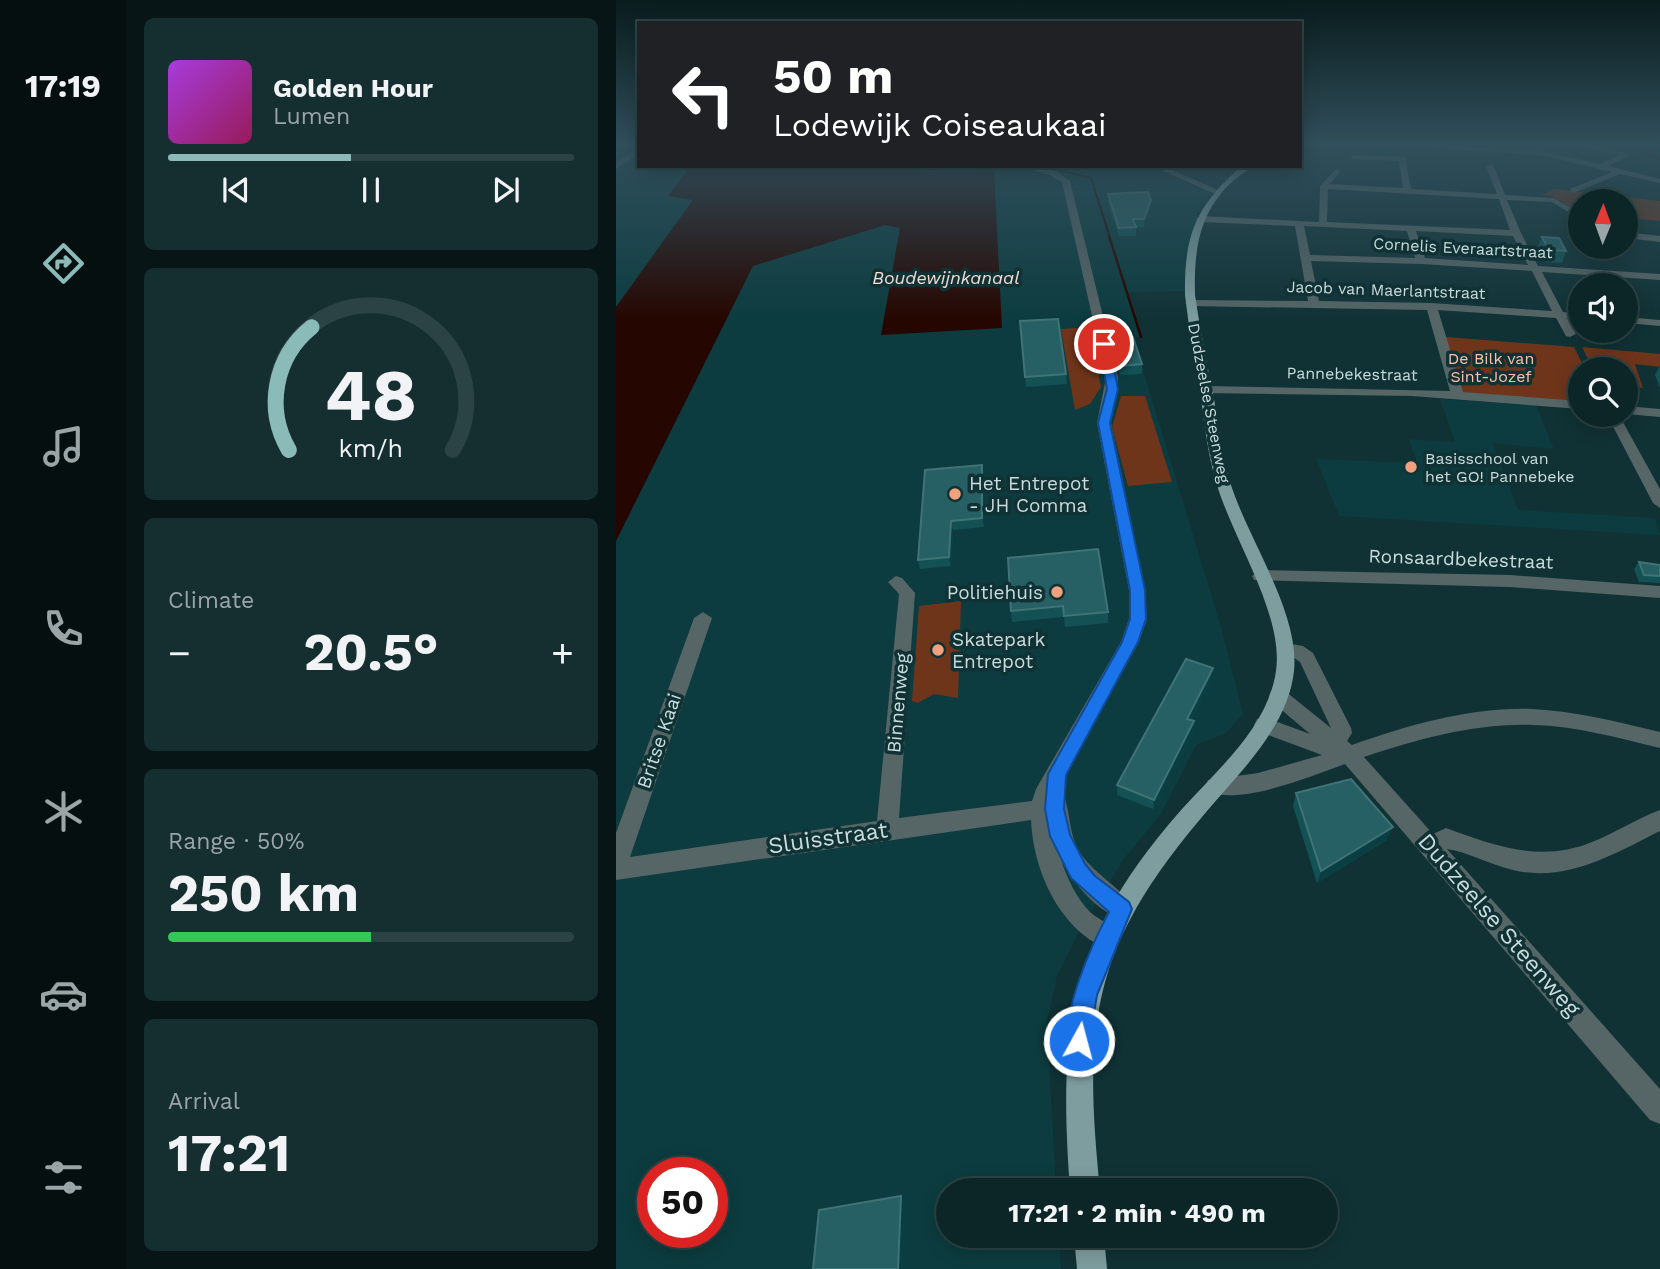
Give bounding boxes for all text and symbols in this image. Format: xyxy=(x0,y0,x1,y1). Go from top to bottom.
text: 50 m xyxy=(773,47,893,105)
icon: left xyxy=(658,49,749,140)
text: 17:19 xyxy=(25,67,101,105)
text: Golden Hour xyxy=(273,73,433,103)
text: Lumen xyxy=(273,103,350,130)
text: Lodewijk Coiseaukaai xyxy=(773,106,1107,144)
icon: previous xyxy=(217,171,255,209)
icon: pause xyxy=(352,171,390,209)
icon: next xyxy=(487,171,525,209)
north arrow xyxy=(1568,189,1638,259)
map controls xyxy=(1568,189,1638,427)
street label: Cornelis Everaartstraat xyxy=(1373,234,1553,262)
icon: directions xyxy=(39,239,88,288)
water label: Boudewijnkanaal xyxy=(872,267,1020,288)
button: sound xyxy=(1568,273,1638,343)
street label: Jacob van Maerlantstraat xyxy=(1286,277,1486,303)
pin xyxy=(1074,314,1134,374)
street label: Dudzeelse Steenweg xyxy=(1184,321,1234,485)
icon: arrive xyxy=(1085,325,1123,363)
park label: De Bilk van Sint-Jozef xyxy=(1448,349,1534,386)
text: 48 xyxy=(325,353,417,439)
button: search xyxy=(1568,357,1638,427)
street label: Pannebekestraat xyxy=(1286,363,1418,385)
icon: music xyxy=(39,422,88,471)
text: km/h xyxy=(339,434,403,463)
place label: Basisschool van het GO! Pannebeke xyxy=(1425,449,1575,486)
marker: Basisschool van het GO! Pannebeke xyxy=(1403,459,1419,475)
place label: Het Entrepot - JH Comma xyxy=(969,472,1089,517)
marker: Het Entrepot - JH Comma xyxy=(947,486,963,502)
street label: Ronsaardbekestraat xyxy=(1368,544,1554,574)
place label: Politiehuis xyxy=(947,581,1043,604)
marker: Politiehuis xyxy=(1049,584,1065,600)
text: Climate xyxy=(168,587,254,614)
icon: phone xyxy=(39,604,88,653)
text: 20.5° xyxy=(303,622,439,683)
place label: Skatepark Entrepot xyxy=(952,628,1045,673)
text: − xyxy=(168,631,191,675)
text: + xyxy=(551,631,574,675)
marker: Skatepark Entrepot xyxy=(930,642,946,658)
street label: Binnenweg xyxy=(882,651,914,754)
street label: Britse Kaai xyxy=(632,690,686,792)
icon: climate xyxy=(39,787,88,836)
street label: Sluisstraat xyxy=(767,816,890,860)
text: Range · 50% xyxy=(168,828,304,855)
street label: Dudzeelse Steenweg xyxy=(1412,828,1586,1023)
text: 250 km xyxy=(168,863,359,924)
icon: car xyxy=(39,970,88,1019)
position arrow xyxy=(1042,1004,1116,1078)
text: Arrival xyxy=(168,1088,240,1115)
text: 17:21 xyxy=(168,1123,290,1184)
icon: filters xyxy=(39,1153,88,1202)
speed limit sign: 50 xyxy=(637,1157,728,1248)
text: 17:21 · 2 min · 490 m xyxy=(1008,1198,1266,1228)

